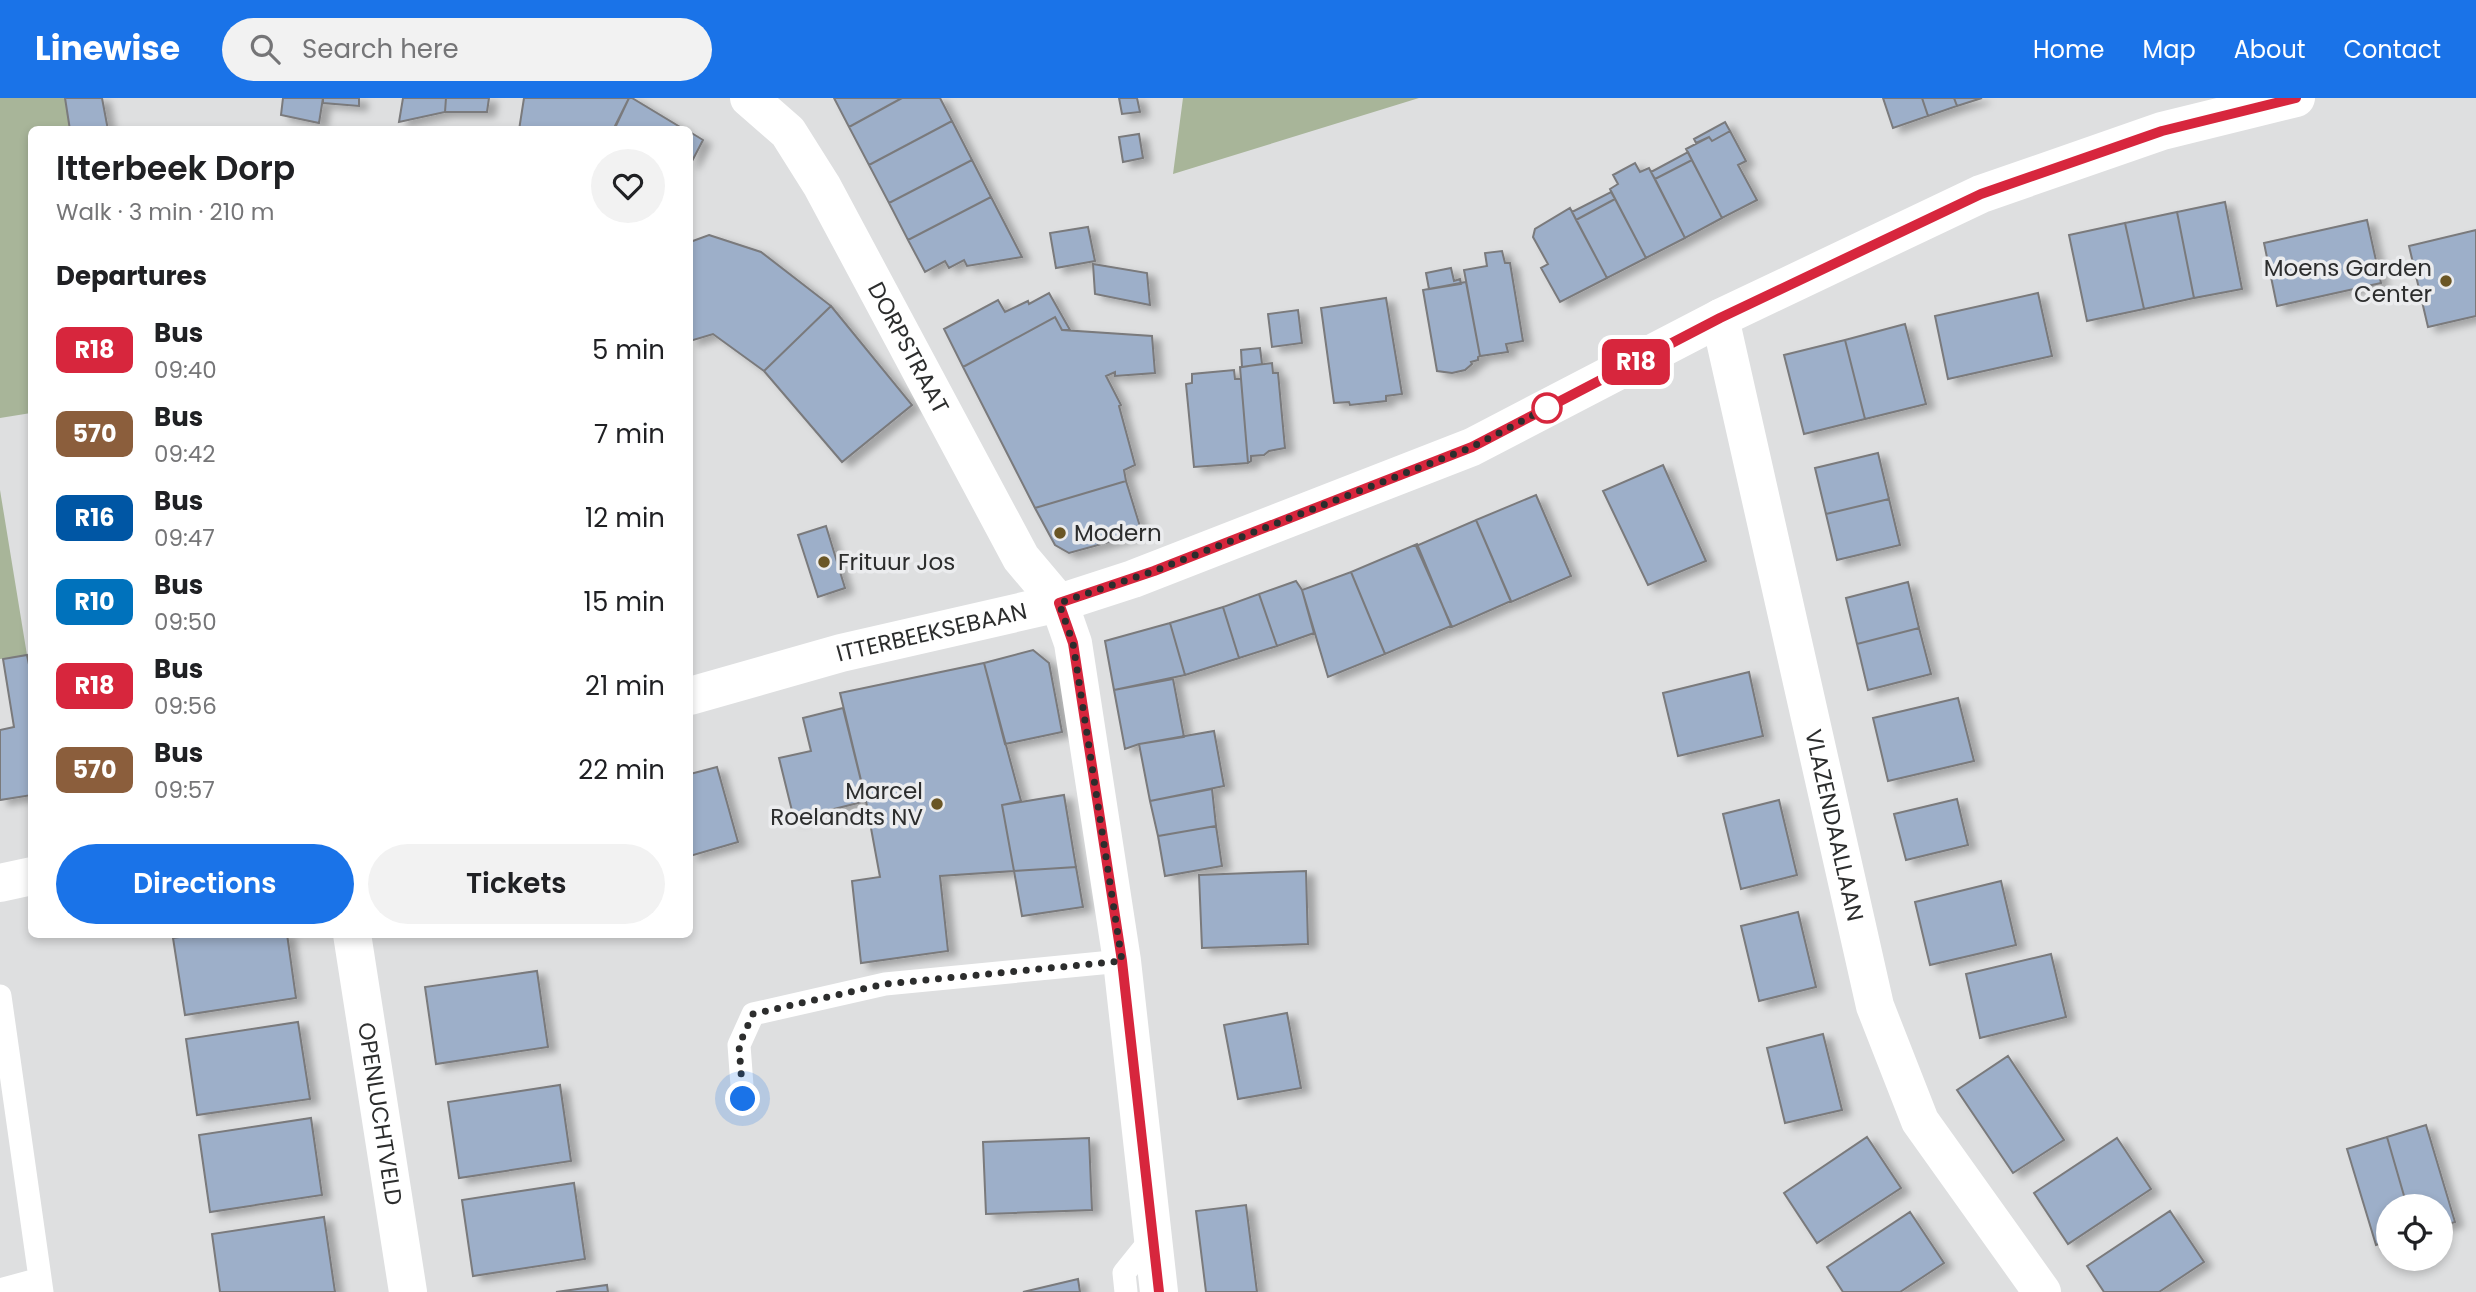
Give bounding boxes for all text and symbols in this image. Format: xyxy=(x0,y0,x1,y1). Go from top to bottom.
search box xyxy=(222,18,712,81)
text: Linewise xyxy=(35,25,180,72)
icon: search xyxy=(246,30,284,68)
text: Search here xyxy=(302,31,459,67)
text: Home xyxy=(2033,33,2105,66)
text: Map xyxy=(2143,33,2196,66)
text: About xyxy=(2234,33,2305,66)
text: Contact xyxy=(2343,33,2441,66)
text: Itterbeek Dorp xyxy=(56,145,295,192)
button: heart xyxy=(591,149,665,223)
text: Walk · 3 min · 210 m xyxy=(56,196,274,228)
place label: Moens Garden Center xyxy=(2264,252,2432,310)
text: Departures xyxy=(56,258,207,294)
marker: Moens Garden Center xyxy=(2438,273,2454,289)
street label: DORPSTRAAT xyxy=(860,276,957,419)
text: Bus xyxy=(154,315,203,351)
text: 5 min xyxy=(592,332,665,368)
text: R18 xyxy=(74,333,115,366)
line badge: R18 xyxy=(1596,339,1676,385)
text: R18 xyxy=(1616,345,1656,378)
text: 09:40 xyxy=(154,354,217,386)
unlabelled marker xyxy=(1532,393,1562,423)
text: Bus xyxy=(154,399,203,435)
text: 7 min xyxy=(594,416,665,452)
text: 570 xyxy=(72,417,117,450)
text: 09:42 xyxy=(154,438,216,470)
text: Bus xyxy=(154,483,203,519)
text: 12 min xyxy=(585,500,665,536)
text: R16 xyxy=(75,501,114,534)
place label: Modern xyxy=(1074,517,1162,549)
text: 09:47 xyxy=(154,522,215,554)
marker: Modern xyxy=(1052,525,1068,541)
place label: Frituur Jos xyxy=(838,546,955,578)
marker: Frituur Jos xyxy=(816,554,832,570)
text: Bus xyxy=(154,567,203,603)
text: 15 min xyxy=(584,584,665,620)
text: R10 xyxy=(74,585,115,618)
street label: ITTERBEEKSEBAAN xyxy=(833,595,1030,670)
text: 09:50 xyxy=(154,606,217,638)
text: Bus xyxy=(154,651,203,687)
text: 21 min xyxy=(585,668,665,704)
text: R18 xyxy=(74,669,115,702)
text: 09:56 xyxy=(154,690,217,722)
street label: VLAZENDAALLAAN xyxy=(1797,726,1871,924)
text: Bus xyxy=(154,735,203,771)
text: 22 min xyxy=(578,752,665,788)
text: 570 xyxy=(72,753,117,786)
text: 09:57 xyxy=(154,774,215,806)
place label: Marcel Roelandts NV xyxy=(770,775,923,833)
marker: Marcel Roelandts NV xyxy=(929,796,945,812)
button: Directions xyxy=(56,844,354,924)
button: Tickets xyxy=(368,844,665,924)
street label: OPENLUCHTVELD xyxy=(350,1020,410,1207)
your location xyxy=(725,1081,760,1116)
map controls xyxy=(2376,1194,2453,1271)
button: locate xyxy=(2376,1194,2453,1271)

